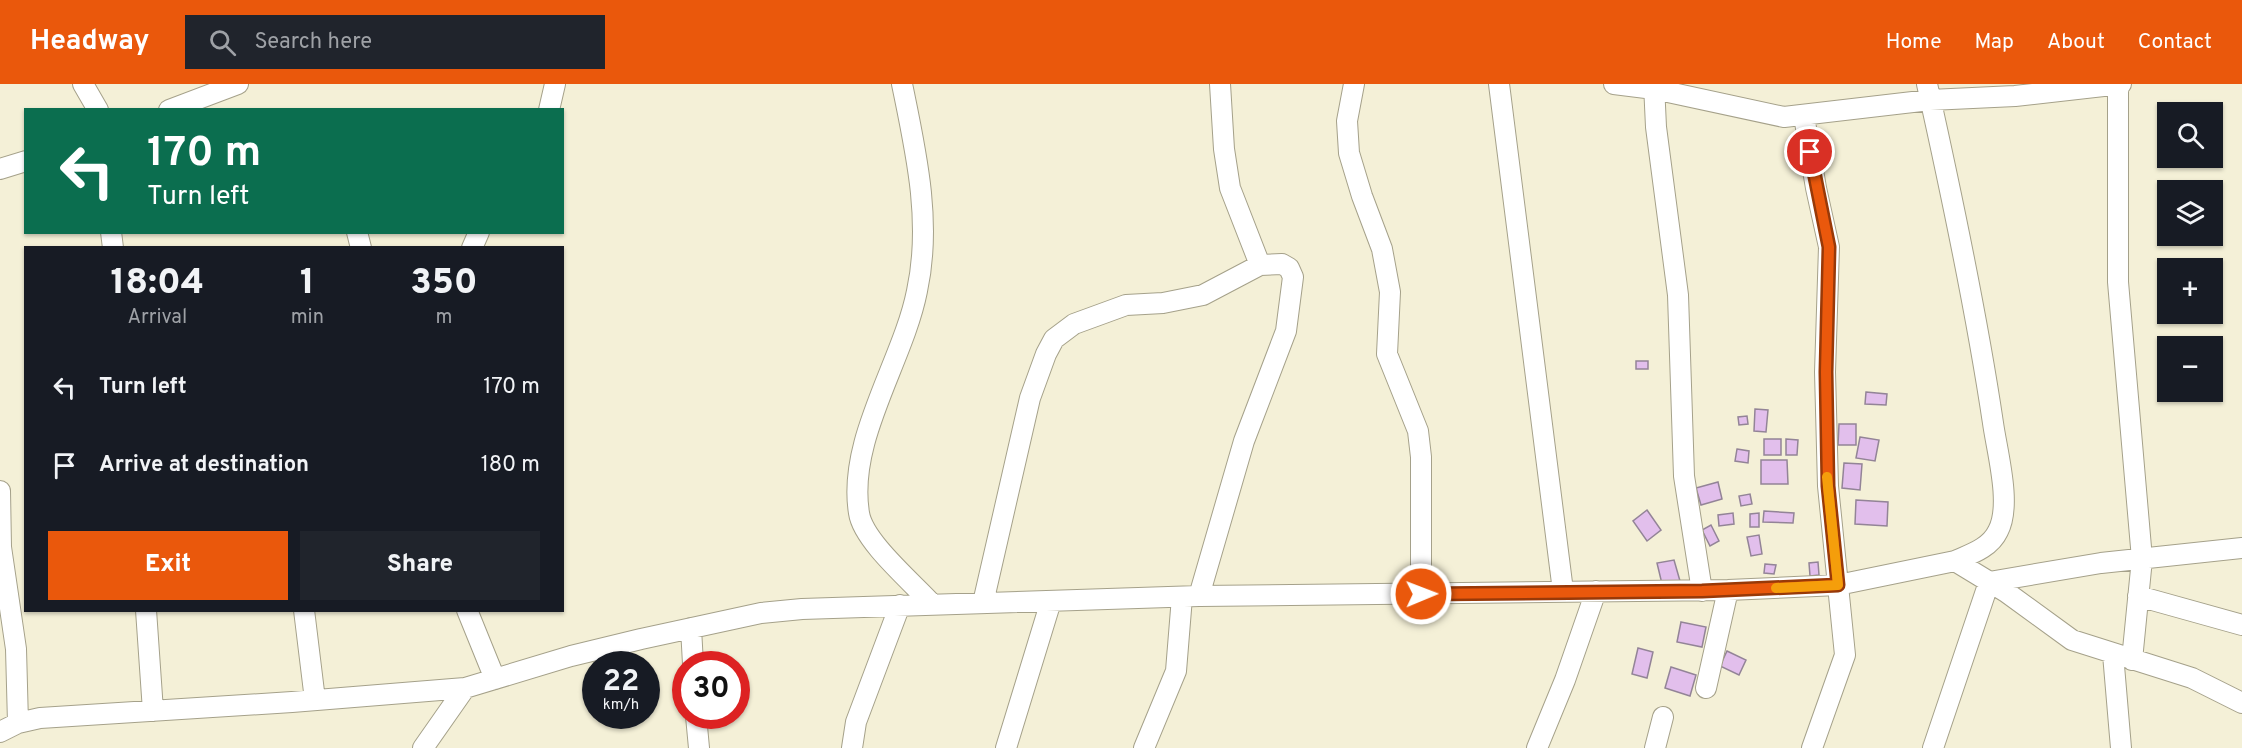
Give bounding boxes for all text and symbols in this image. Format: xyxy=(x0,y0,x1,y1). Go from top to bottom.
search box xyxy=(185,15,605,69)
text: Headway xyxy=(30,24,149,60)
icon: search xyxy=(206,26,239,59)
text: Search here xyxy=(254,29,372,56)
text: Home xyxy=(1886,29,1942,56)
text: Map xyxy=(1975,29,2014,56)
text: About xyxy=(2047,29,2105,56)
text: Contact xyxy=(2138,29,2212,56)
map controls xyxy=(2157,102,2223,402)
button: search xyxy=(2157,102,2223,168)
pin xyxy=(1784,126,1835,177)
text: 170 m xyxy=(147,128,261,181)
icon: left xyxy=(48,132,126,210)
icon: arrive xyxy=(1793,135,1826,168)
text: Turn left xyxy=(147,180,249,214)
button: layers xyxy=(2157,180,2223,246)
button: + xyxy=(2157,258,2223,324)
text: 18:04 xyxy=(110,261,204,307)
text: 1 xyxy=(300,261,315,307)
text: 350 xyxy=(410,261,478,307)
text: Arrival xyxy=(128,305,187,331)
text: min xyxy=(291,305,324,331)
text: m xyxy=(435,305,452,331)
button: − xyxy=(2157,336,2223,402)
icon: left xyxy=(48,371,81,404)
text: Turn left xyxy=(99,374,187,401)
text: 170 m xyxy=(483,374,540,401)
icon: arrive xyxy=(48,449,81,482)
text: Arrive at destination xyxy=(99,452,309,479)
text: 180 m xyxy=(481,452,540,479)
button: Exit xyxy=(48,531,288,600)
button: Share xyxy=(300,531,540,600)
position arrow xyxy=(1389,562,1453,626)
speed limit sign: 30 xyxy=(672,651,750,729)
text: 22 xyxy=(603,664,639,701)
text: km/h xyxy=(603,696,639,715)

